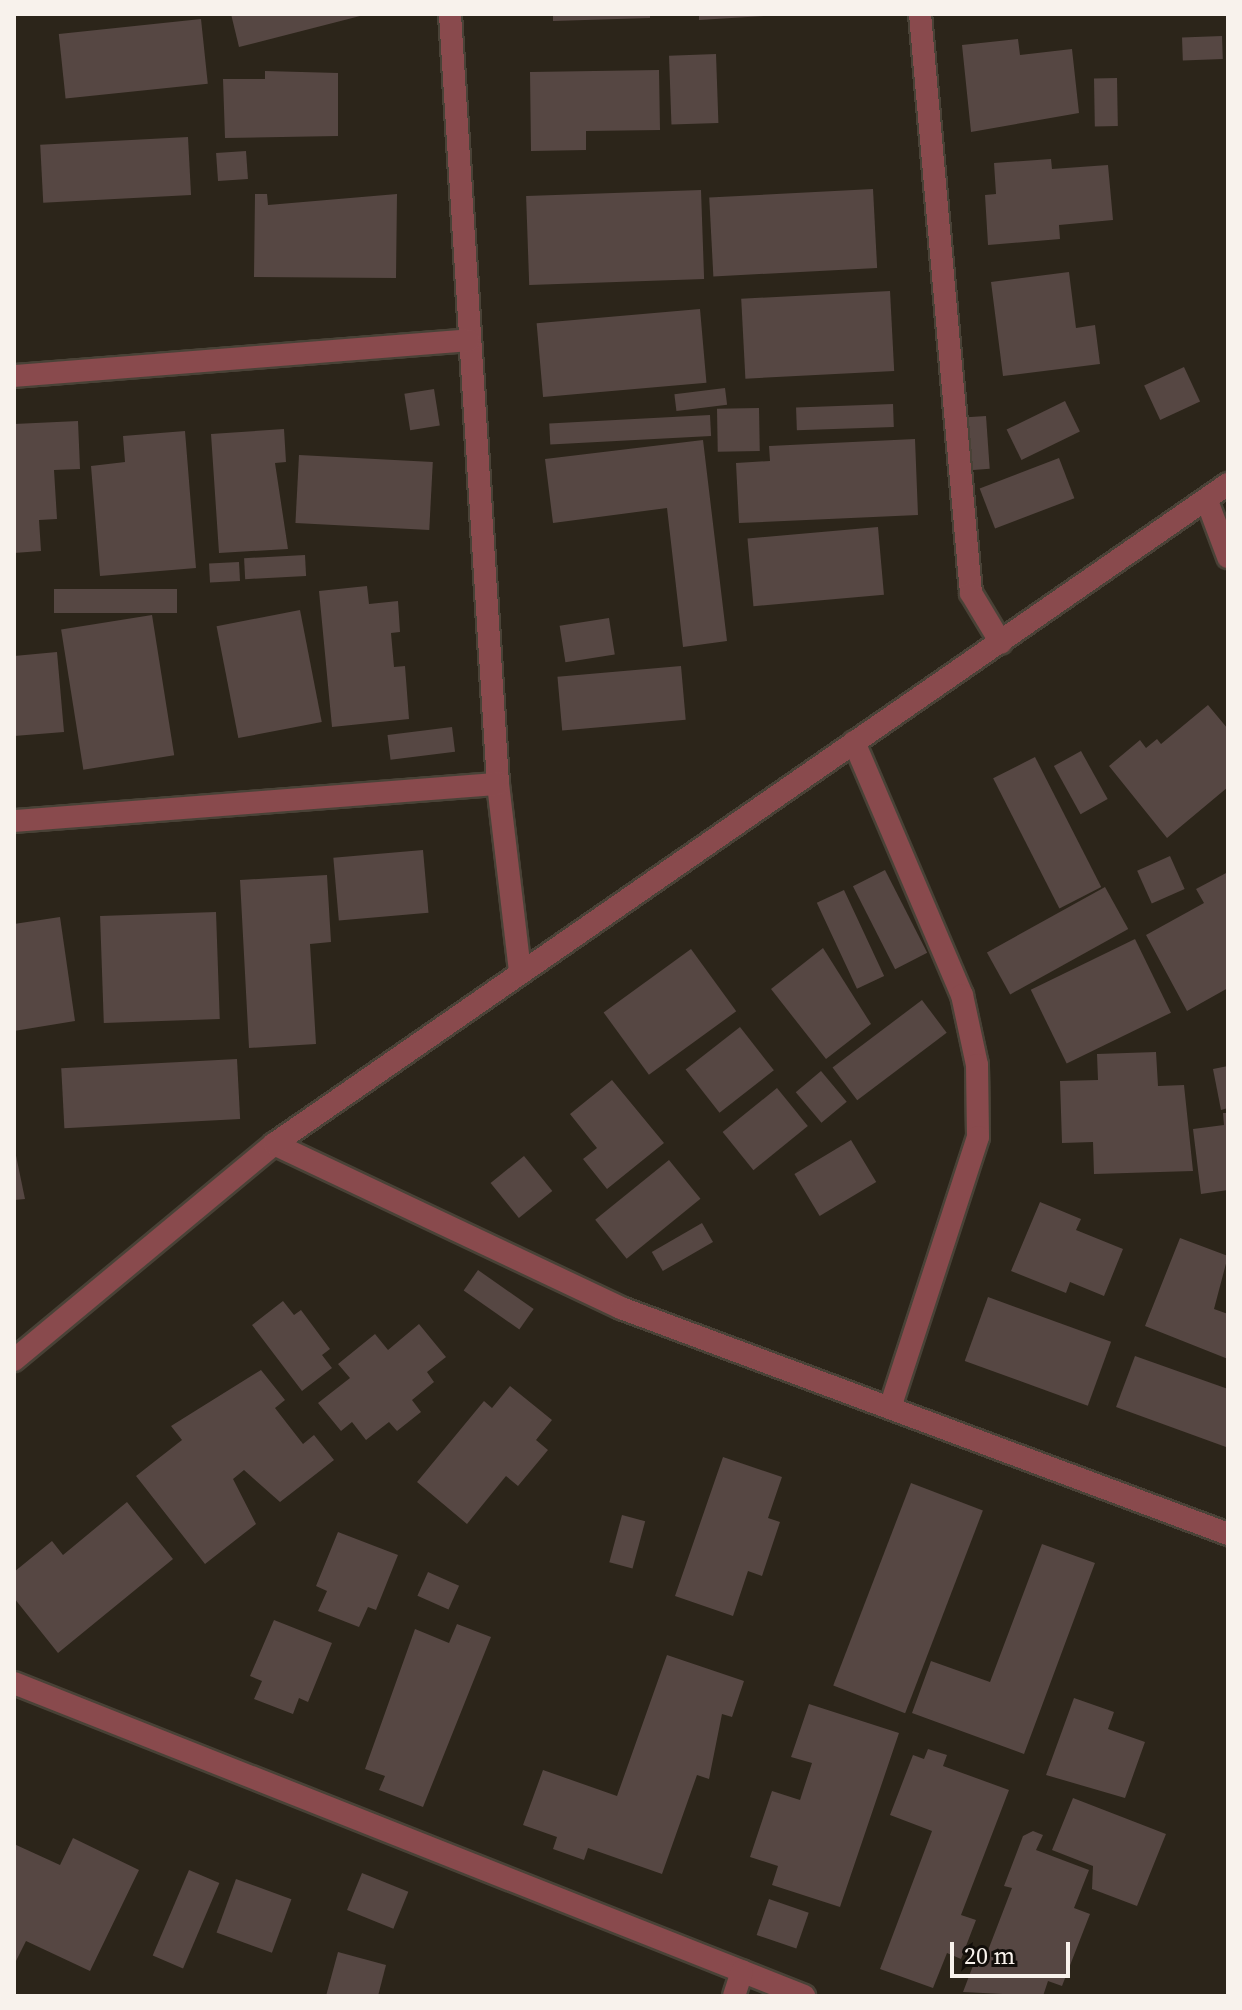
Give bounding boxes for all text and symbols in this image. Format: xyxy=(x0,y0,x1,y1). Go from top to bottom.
scale bar xyxy=(954,1926,1074,1976)
text: 20 m xyxy=(964,1939,1015,1972)

